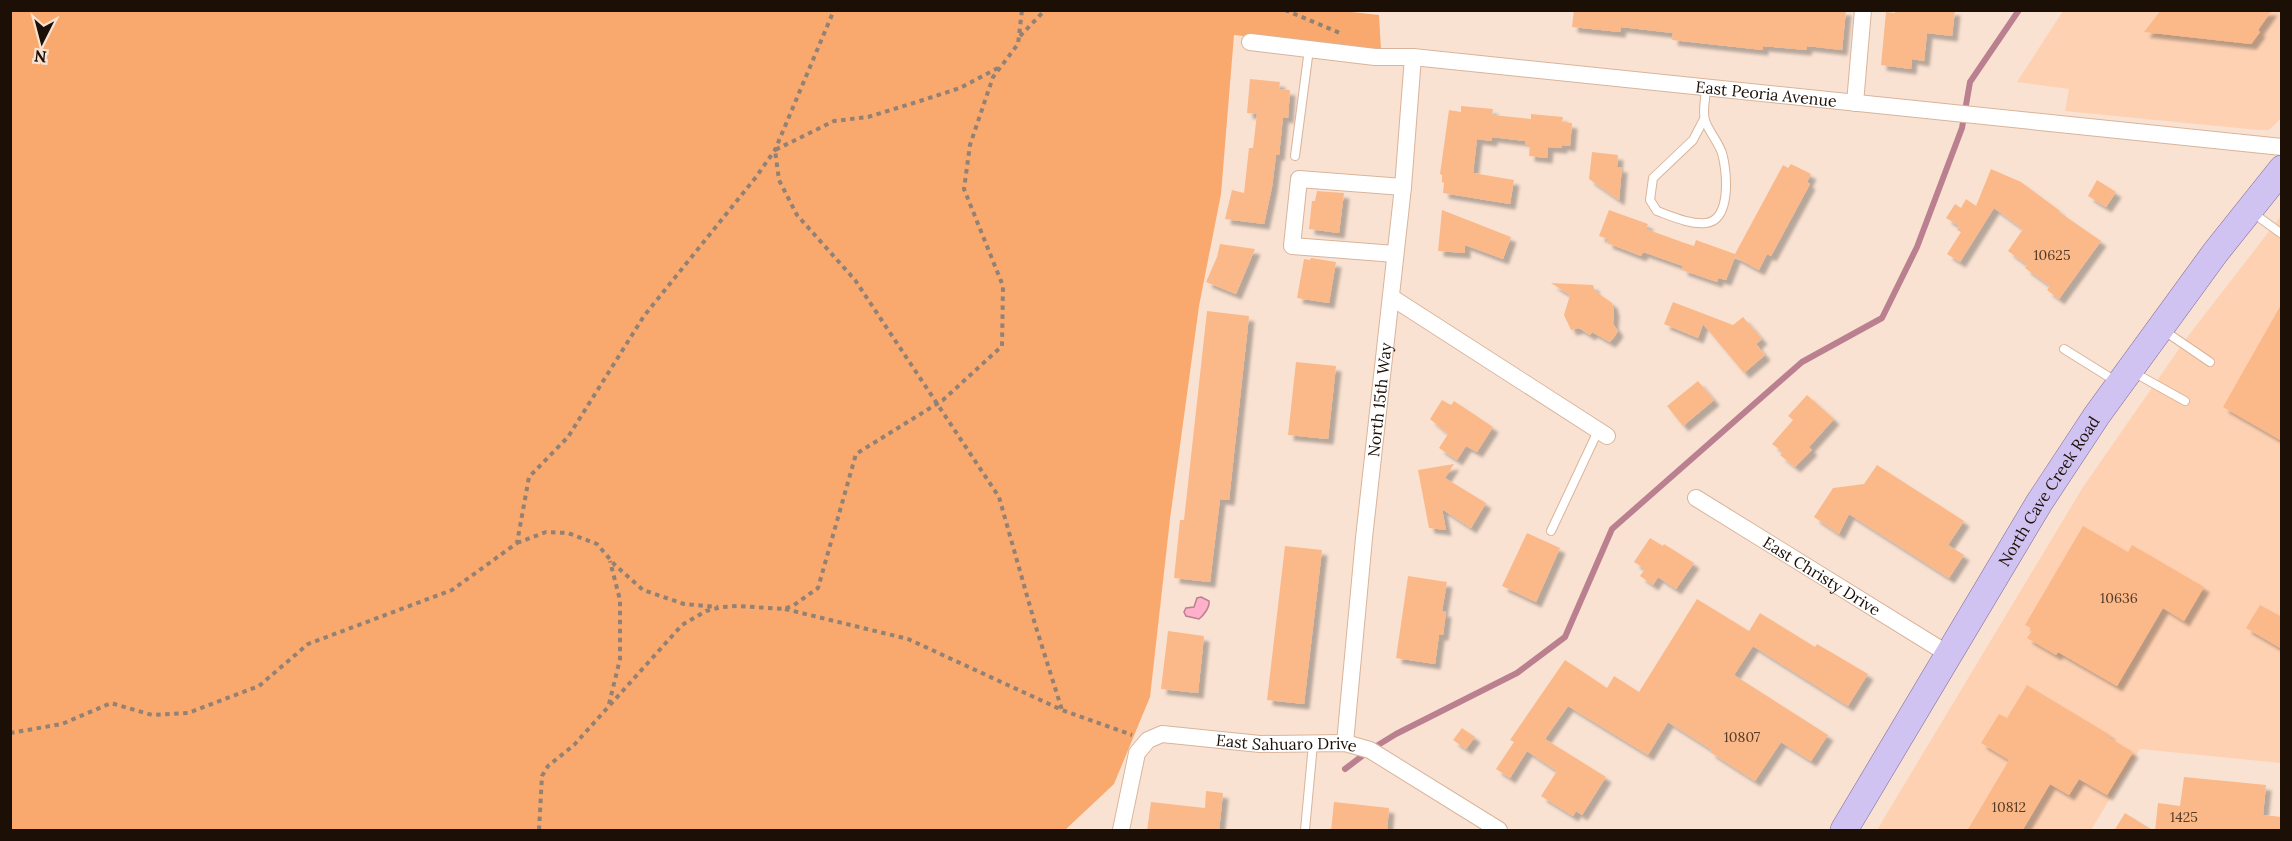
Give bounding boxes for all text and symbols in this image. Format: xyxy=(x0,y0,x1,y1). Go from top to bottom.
north arrow xyxy=(12,12,72,72)
text: N xyxy=(33,46,48,68)
street label: East Peoria Avenue xyxy=(1695,76,1838,111)
house number: 10625 xyxy=(2033,246,2071,264)
street label: North 15th Way xyxy=(1363,341,1396,458)
street label: North Cave Creek Road xyxy=(1994,412,2104,570)
street label: East Christy Drive xyxy=(1759,532,1885,620)
house number: 10636 xyxy=(2100,589,2138,607)
house number: 10807 xyxy=(1724,728,1761,746)
street label: East Sahuaro Drive xyxy=(1215,730,1360,756)
house number: 10812 xyxy=(1992,798,2026,816)
house number: 1425 xyxy=(2170,808,2198,826)

